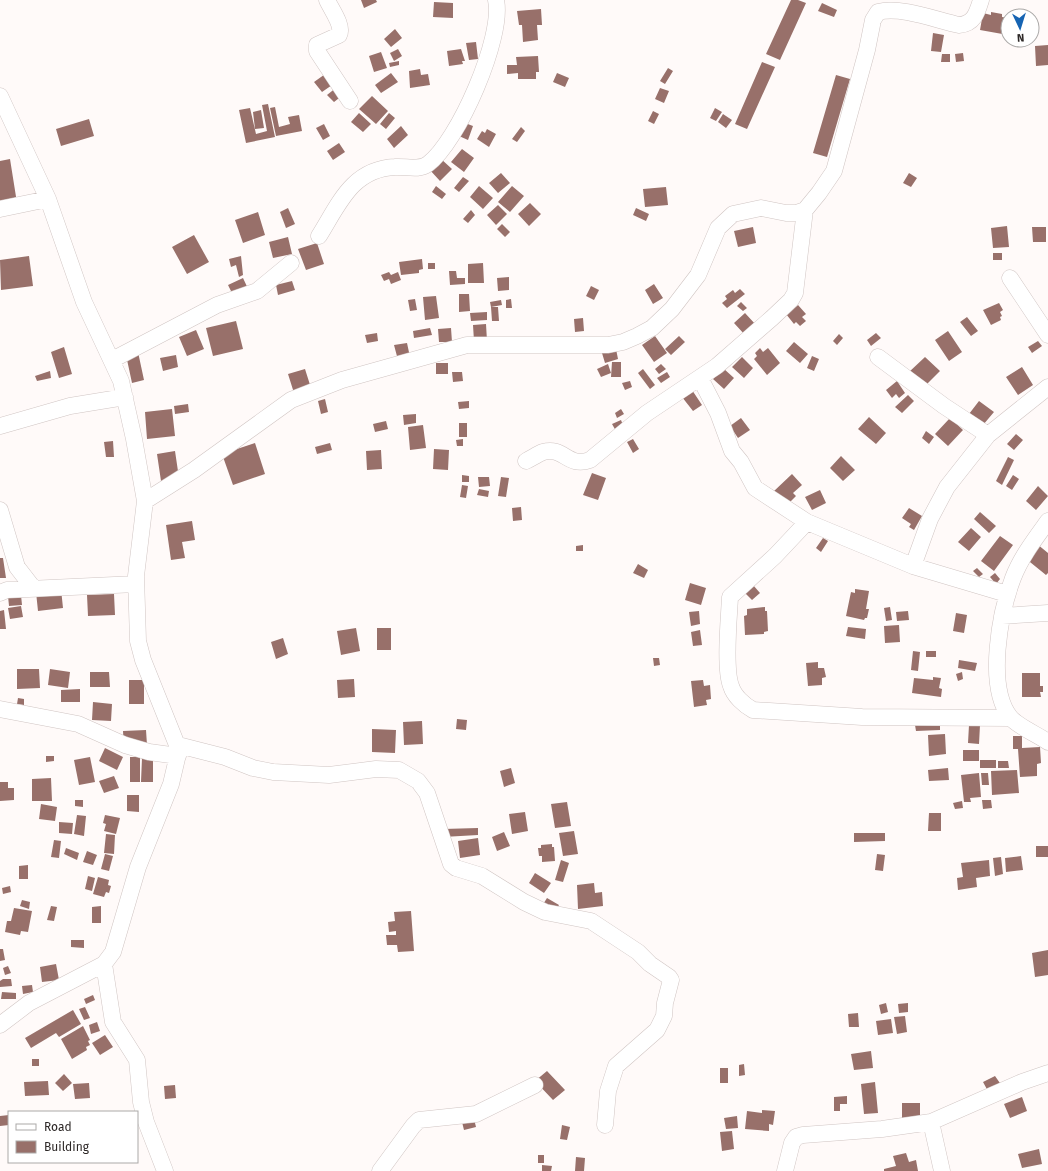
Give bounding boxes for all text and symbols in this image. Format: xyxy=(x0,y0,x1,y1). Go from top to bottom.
north arrow xyxy=(1000,8,1040,48)
text: N xyxy=(1017,31,1025,44)
legend xyxy=(8,1111,138,1163)
text: Road xyxy=(44,1120,72,1134)
text: Building xyxy=(44,1140,90,1154)

